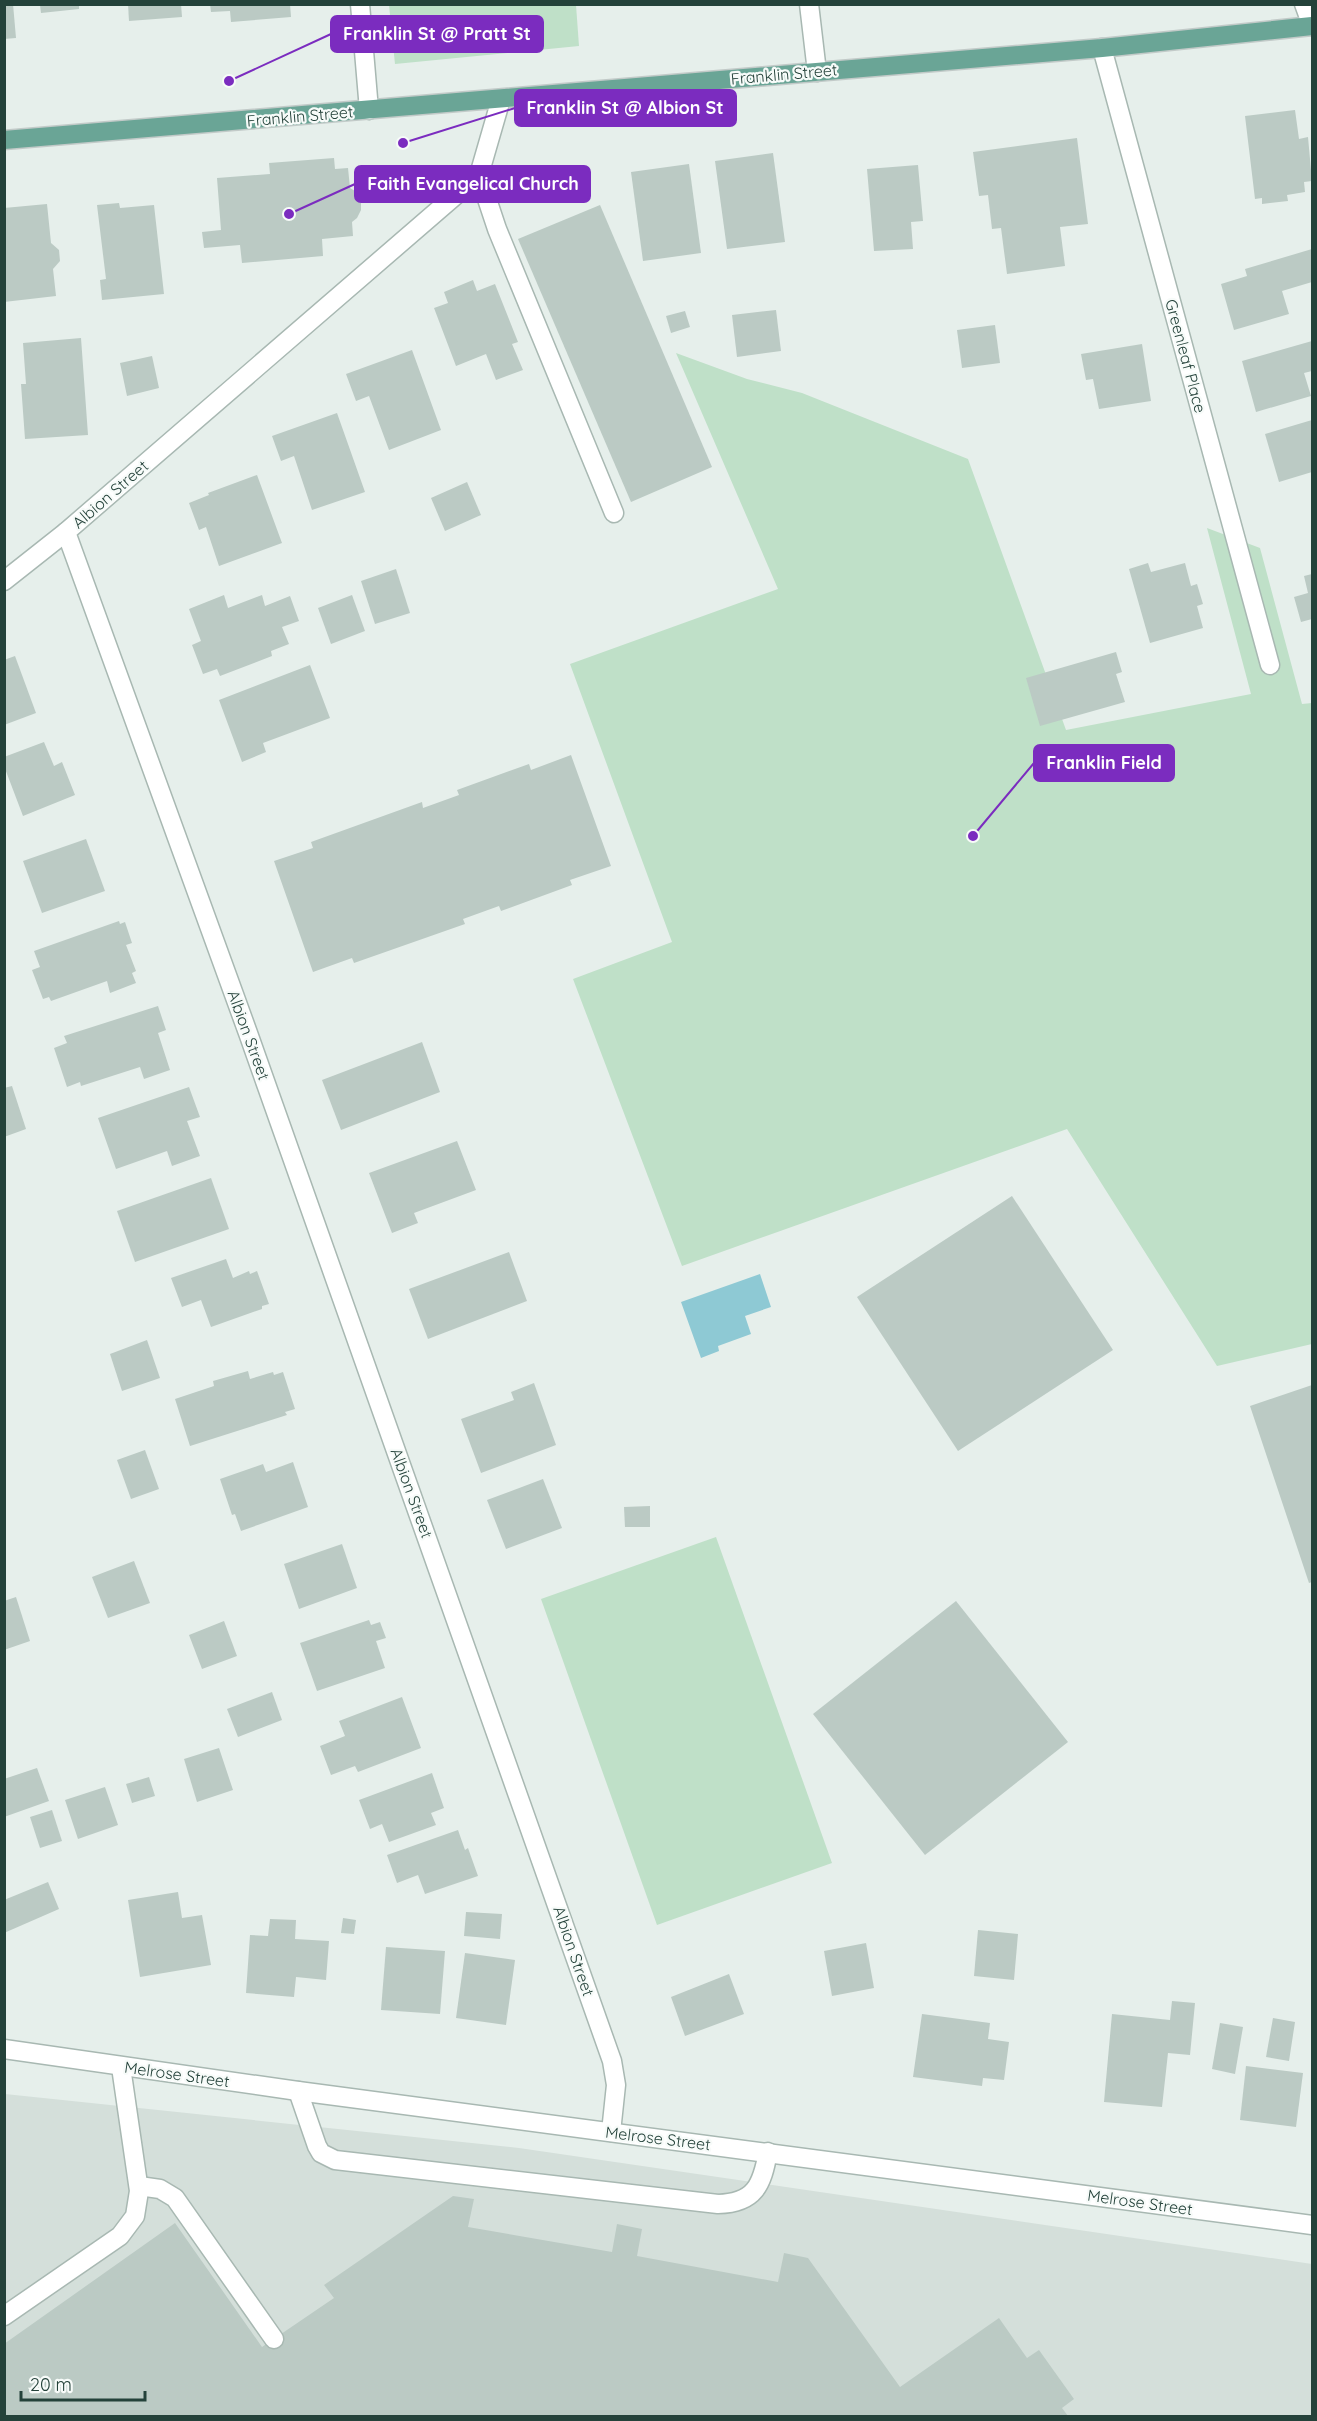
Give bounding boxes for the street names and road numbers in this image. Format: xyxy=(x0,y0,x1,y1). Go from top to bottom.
street label: Franklin Street xyxy=(730,59,838,89)
street label: Franklin Street xyxy=(246,101,354,131)
street label: Greenleaf Place xyxy=(1161,297,1211,415)
street label: Albion Street xyxy=(68,456,152,532)
street label: Albion Street xyxy=(223,987,275,1083)
street label: Albion Street xyxy=(386,1445,438,1541)
street label: Albion Street xyxy=(549,1903,599,1999)
street label: Melrose Street xyxy=(123,2057,231,2091)
street label: Melrose Street xyxy=(604,2122,712,2154)
street label: Melrose Street xyxy=(1086,2185,1194,2219)

